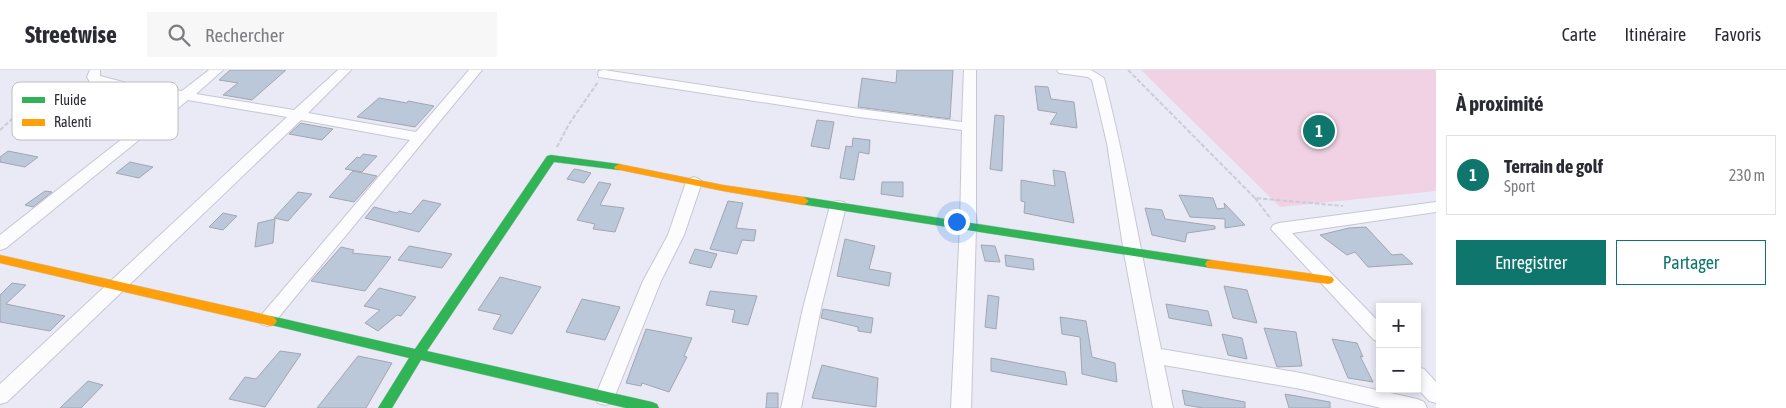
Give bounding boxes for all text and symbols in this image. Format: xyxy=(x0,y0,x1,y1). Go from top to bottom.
search box xyxy=(147,12,497,57)
text: Streetwise xyxy=(25,21,117,48)
icon: search xyxy=(165,21,193,49)
text: Rechercher xyxy=(205,24,284,46)
text: Carte xyxy=(1562,24,1596,45)
text: Itinéraire xyxy=(1624,24,1686,45)
text: Favoris xyxy=(1714,24,1761,45)
legend xyxy=(12,82,178,140)
text: À proximité xyxy=(1456,91,1544,115)
text: Fluide xyxy=(54,92,86,108)
pin: 1 xyxy=(1303,112,1335,150)
text: Ralenti xyxy=(54,114,91,130)
text: Terrain de golf xyxy=(1504,155,1603,177)
text: 1 xyxy=(1469,166,1477,184)
text: 230 m xyxy=(1729,166,1765,184)
text: Sport xyxy=(1504,177,1535,195)
your location xyxy=(944,209,970,235)
button: Enregistrer xyxy=(1456,240,1606,285)
button: Partager xyxy=(1616,240,1766,285)
map controls xyxy=(1376,303,1421,393)
button: + xyxy=(1376,303,1421,348)
button: − xyxy=(1376,348,1421,393)

